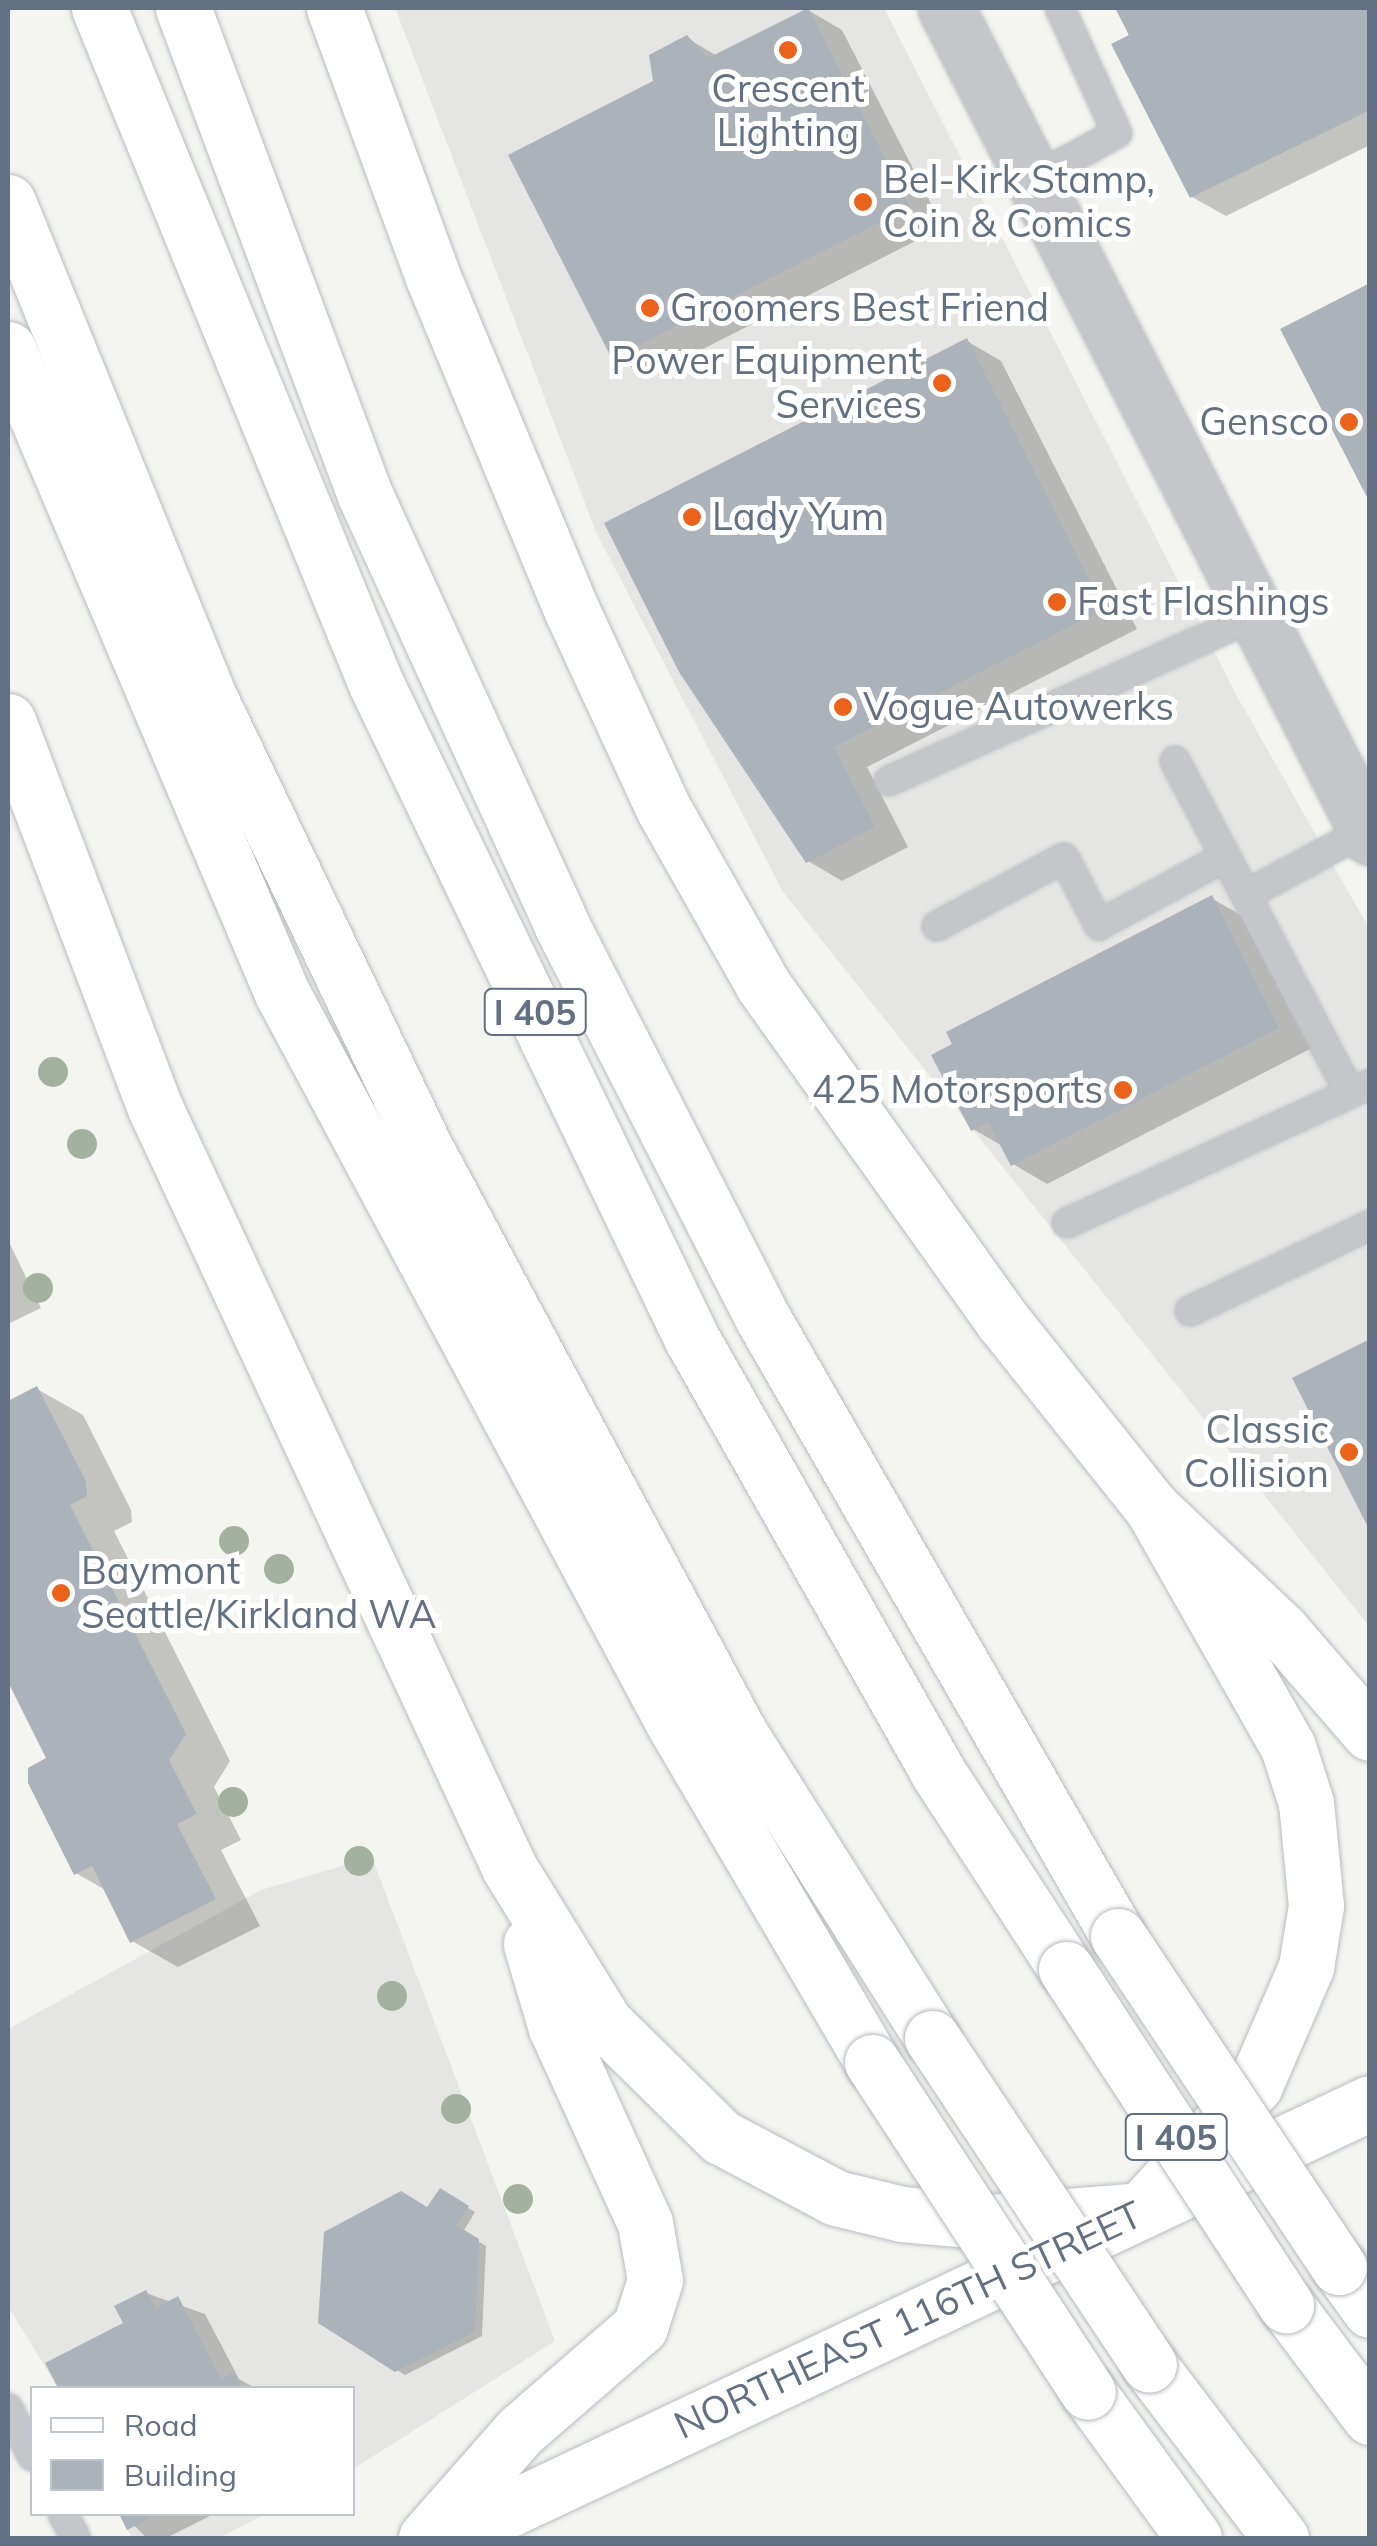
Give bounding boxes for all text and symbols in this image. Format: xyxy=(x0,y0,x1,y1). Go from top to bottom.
marker: Crescent Lighting xyxy=(777,39,799,61)
place label: Crescent Lighting xyxy=(711,66,865,156)
place label: Bel-Kirk Stamp, Coin & Comics xyxy=(883,157,1155,246)
marker: Bel-Kirk Stamp, Coin & Comics xyxy=(852,191,874,213)
place label: Groomers Best Friend xyxy=(670,285,1049,331)
marker: Groomers Best Friend xyxy=(639,297,661,319)
place label: Power Equipment Services xyxy=(611,338,922,428)
marker: Power Equipment Services xyxy=(931,372,953,394)
place label: Gensco xyxy=(1199,399,1329,445)
marker: Gensco xyxy=(1338,411,1360,433)
place label: Lady Yum xyxy=(712,494,884,540)
marker: Lady Yum xyxy=(681,506,703,528)
place label: Fast Flashings xyxy=(1077,579,1330,625)
marker: Fast Flashings xyxy=(1046,591,1068,613)
place label: Vogue Autowerks xyxy=(863,684,1174,730)
marker: Vogue Autowerks xyxy=(832,696,854,718)
road number: I 405 xyxy=(482,982,588,1042)
place label: 425 Motorsports xyxy=(812,1067,1103,1113)
marker: 425 Motorsports xyxy=(1112,1079,1134,1101)
place label: Classic Collision xyxy=(1184,1407,1329,1496)
marker: Classic Collision xyxy=(1338,1441,1360,1463)
place label: Baymont Seattle/Kirkland WA xyxy=(81,1548,436,1638)
marker: Baymont Seattle/Kirkland WA xyxy=(50,1582,72,1604)
road number: I 405 xyxy=(1124,2107,1228,2167)
street label: NORTHEAST 116TH STREET xyxy=(667,2191,1149,2449)
legend xyxy=(30,2386,355,2516)
text: Road xyxy=(124,2406,198,2444)
text: Building xyxy=(124,2456,237,2494)

